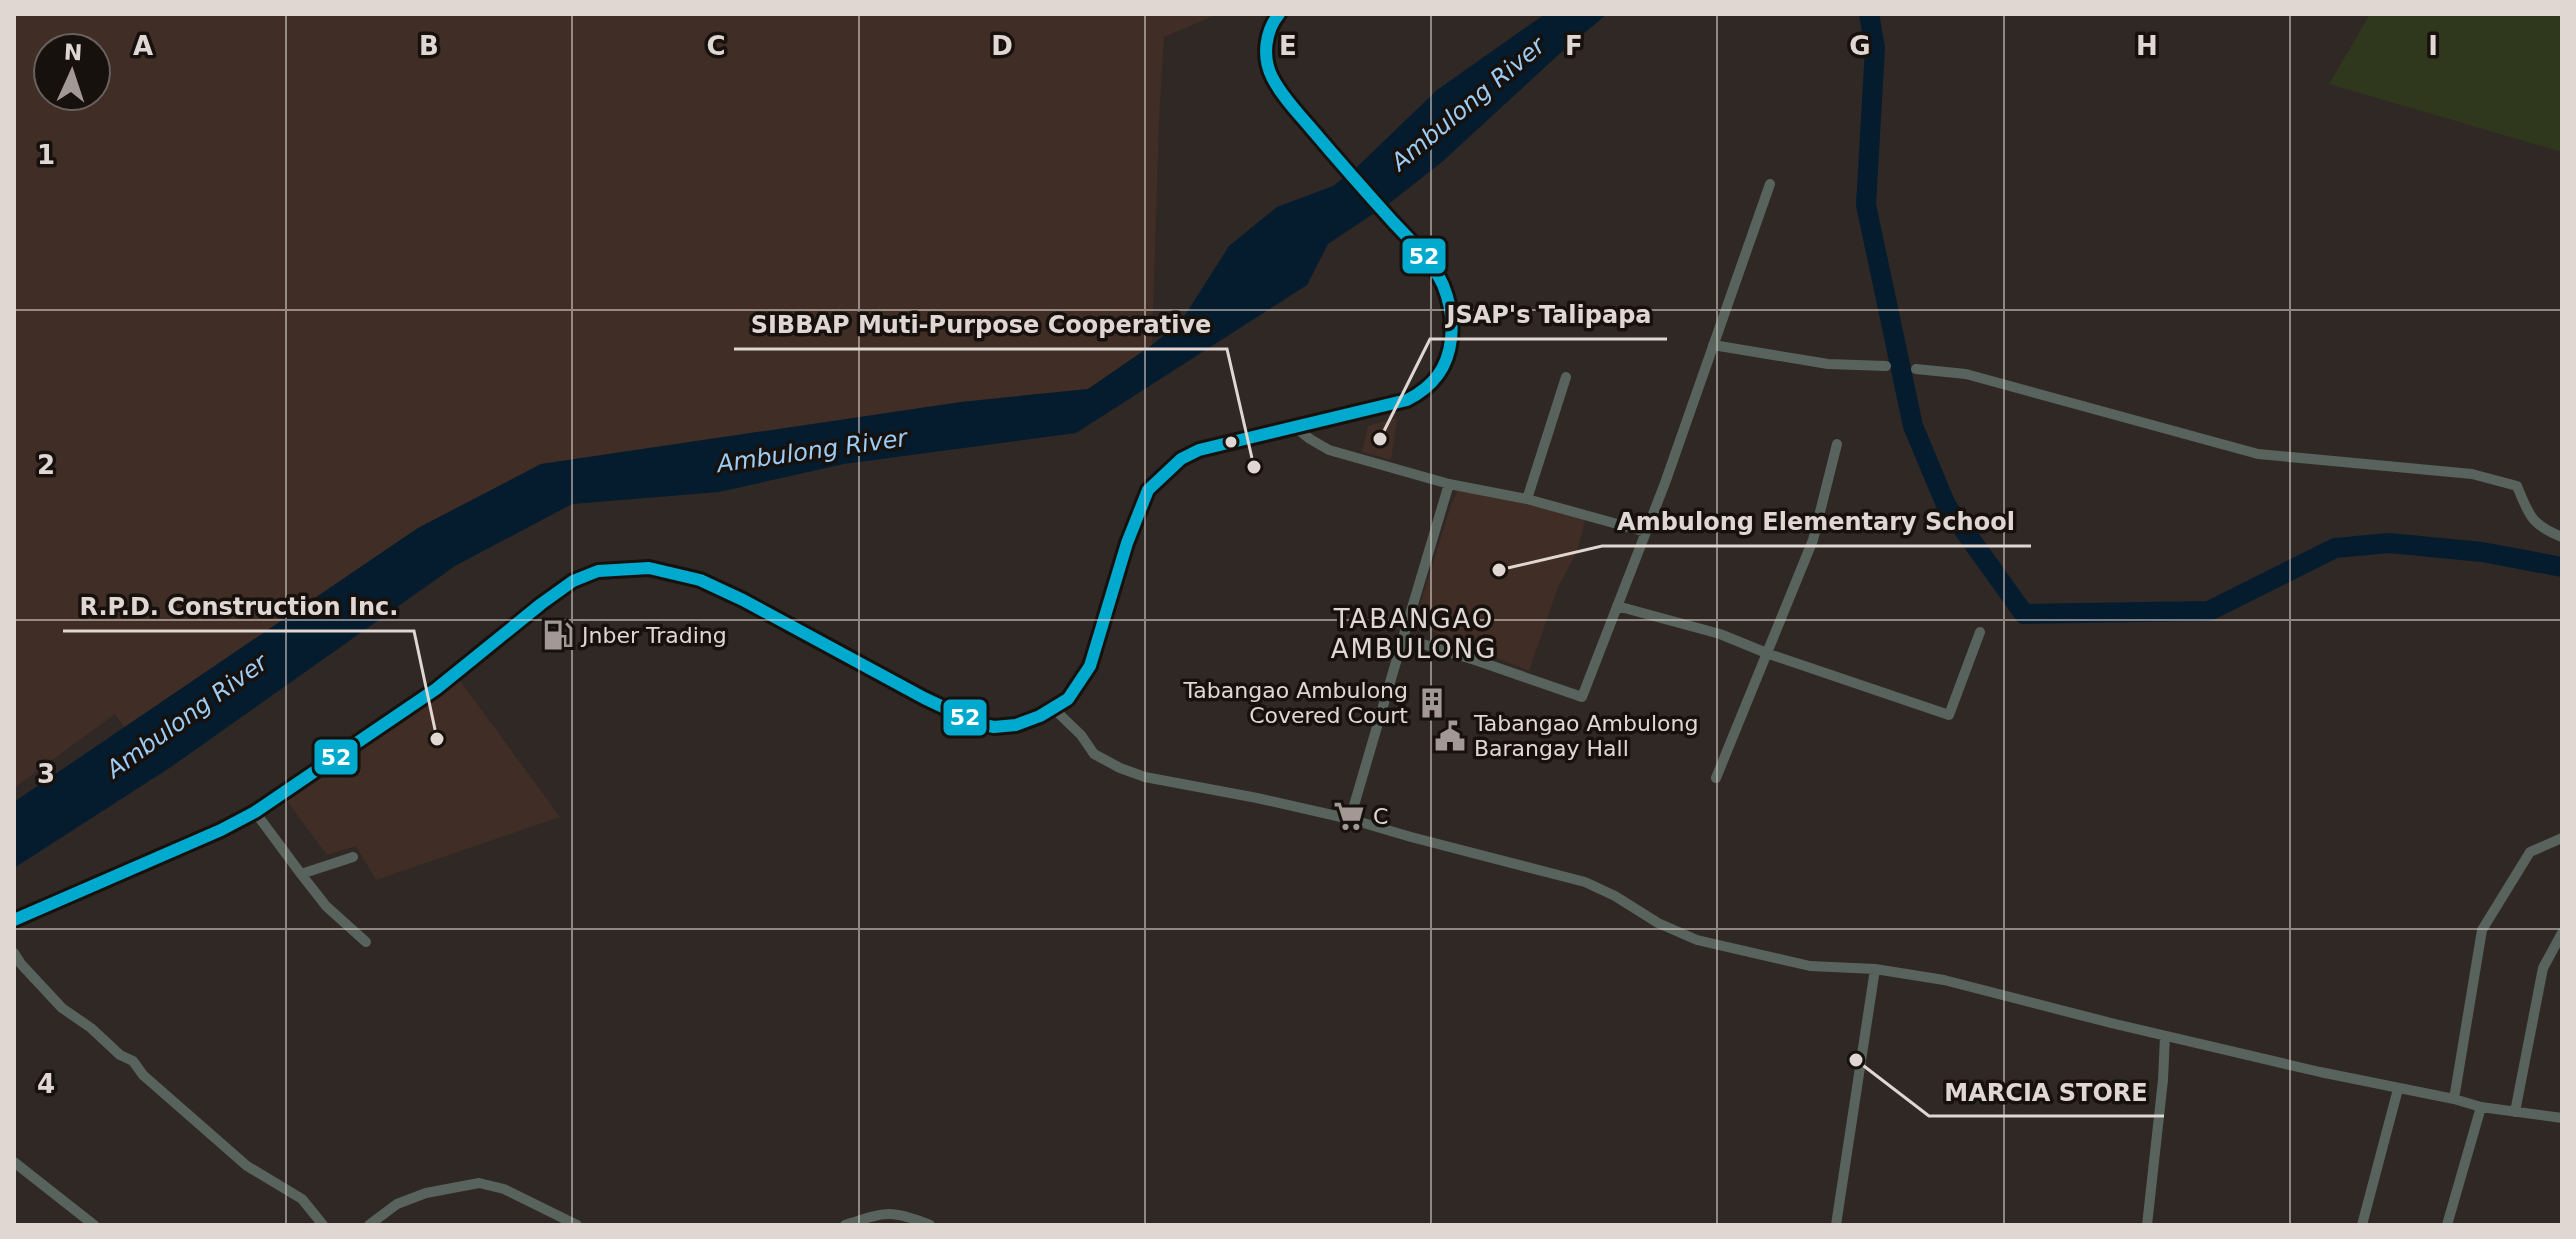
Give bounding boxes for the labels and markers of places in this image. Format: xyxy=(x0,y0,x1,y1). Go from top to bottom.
callout: JSAP's Talipapa xyxy=(1430,291,1667,339)
callout: SIBBAP Muti-Purpose Cooperative xyxy=(734,301,1227,349)
unlabelled marker xyxy=(1223,434,1239,450)
callout: Ambulong Elementary School xyxy=(1602,498,2031,546)
callout: R.P.D. Construction Inc. xyxy=(63,583,414,631)
fuel station icon: Jnber Trading xyxy=(541,618,575,652)
place label: Jnber Trading xyxy=(580,623,727,648)
place label: Tabangao Ambulong Covered Court xyxy=(1183,678,1408,728)
building icon: Tabangao Ambulong Covered Court xyxy=(1415,686,1449,720)
place label: Tabangao Ambulong Barangay Hall xyxy=(1473,711,1698,761)
public building icon: Tabangao Ambulong Barangay Hall xyxy=(1433,719,1467,753)
supermarket icon: C xyxy=(1332,799,1366,833)
place label: C xyxy=(1373,804,1388,829)
callout: MARCIA STORE xyxy=(1929,1068,2164,1116)

